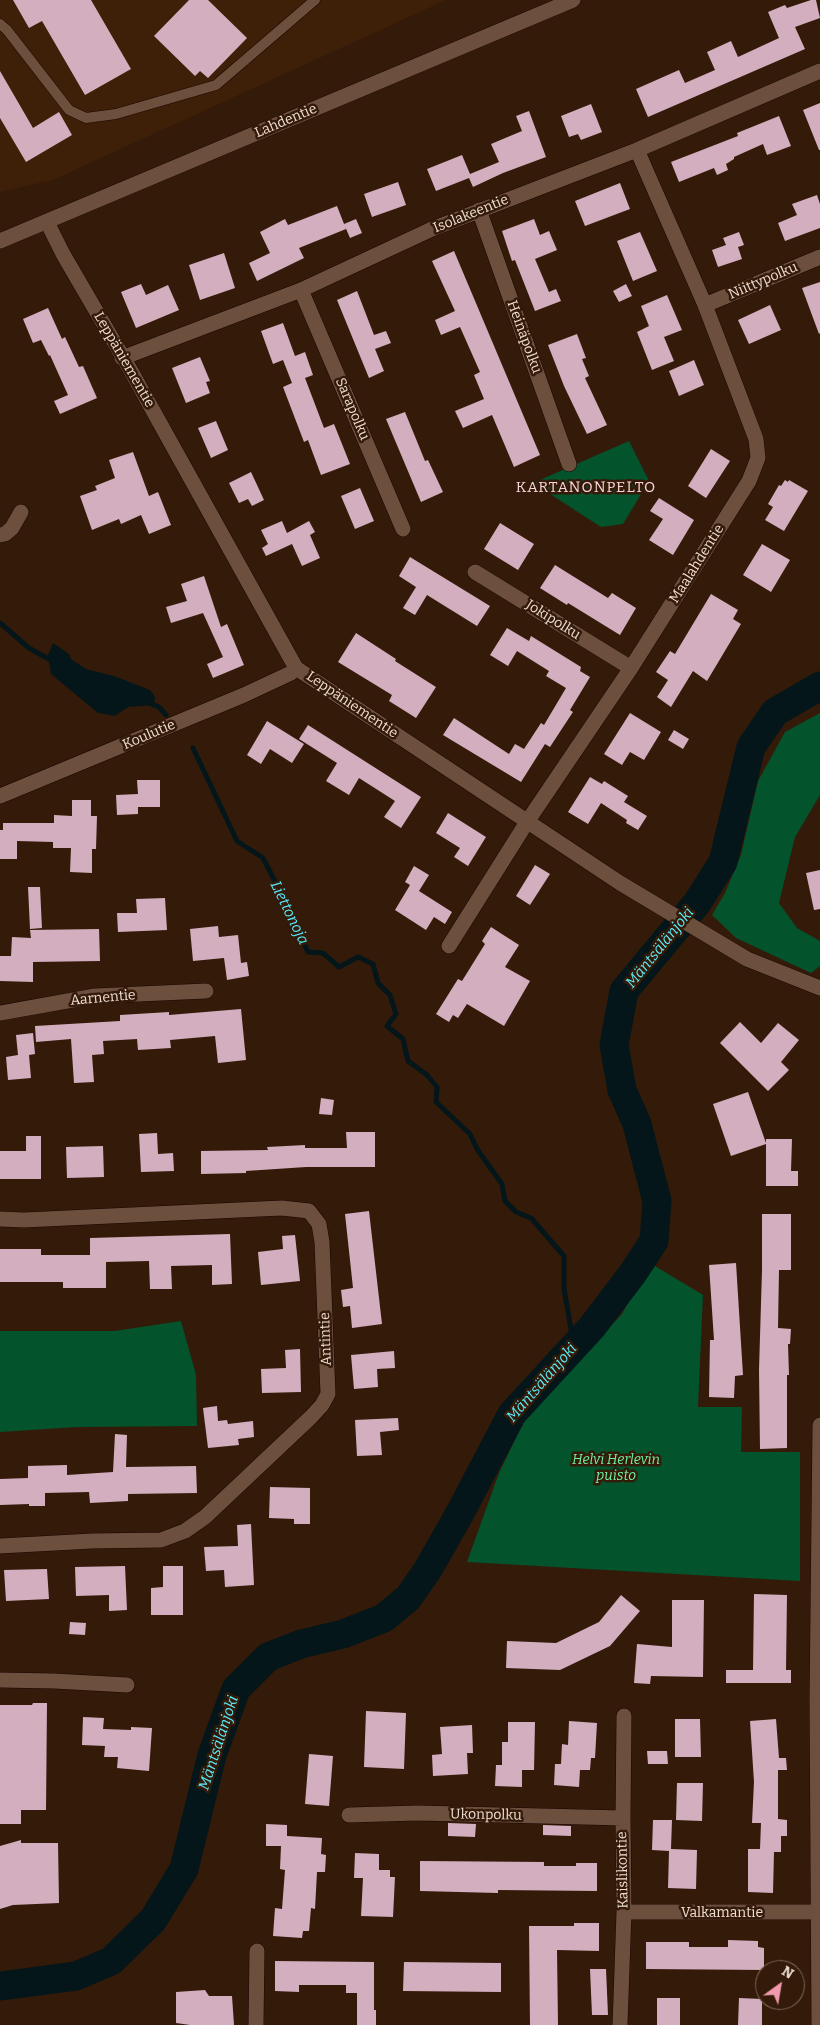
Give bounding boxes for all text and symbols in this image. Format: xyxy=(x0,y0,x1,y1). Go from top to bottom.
street label: Lahdentie xyxy=(253,100,319,142)
street label: Isolakeentie xyxy=(431,191,511,237)
street label: Niittypolku xyxy=(726,259,800,303)
street label: Heinäpolku xyxy=(503,298,545,376)
street label: Leppäniementie xyxy=(90,309,158,411)
street label: Sarapolku xyxy=(331,375,373,443)
district label: KARTANONPELTO xyxy=(514,479,658,497)
street label: Maalahdentie xyxy=(666,522,728,606)
street label: Jokipolku xyxy=(523,597,583,643)
street label: Leppäniementie xyxy=(303,668,401,742)
street label: Koulutie xyxy=(120,716,178,754)
water label: Liettonoja xyxy=(266,878,312,948)
water label: Mäntsälänjoki xyxy=(622,904,698,992)
street label: Aarnentie xyxy=(70,987,136,1009)
street label: Antintie xyxy=(317,1312,335,1366)
water label: Mäntsälänjoki xyxy=(503,1340,581,1426)
park label: Helvi Herlevin puisto xyxy=(572,1452,660,1484)
water label: Mäntsälänjoki xyxy=(195,1694,243,1792)
street label: Ukonpolku xyxy=(450,1806,522,1824)
street label: Kaislikontie xyxy=(614,1831,632,1909)
street label: Valkamantie xyxy=(681,1905,763,1921)
north arrow xyxy=(755,1960,805,2010)
text: N xyxy=(779,1963,797,1983)

